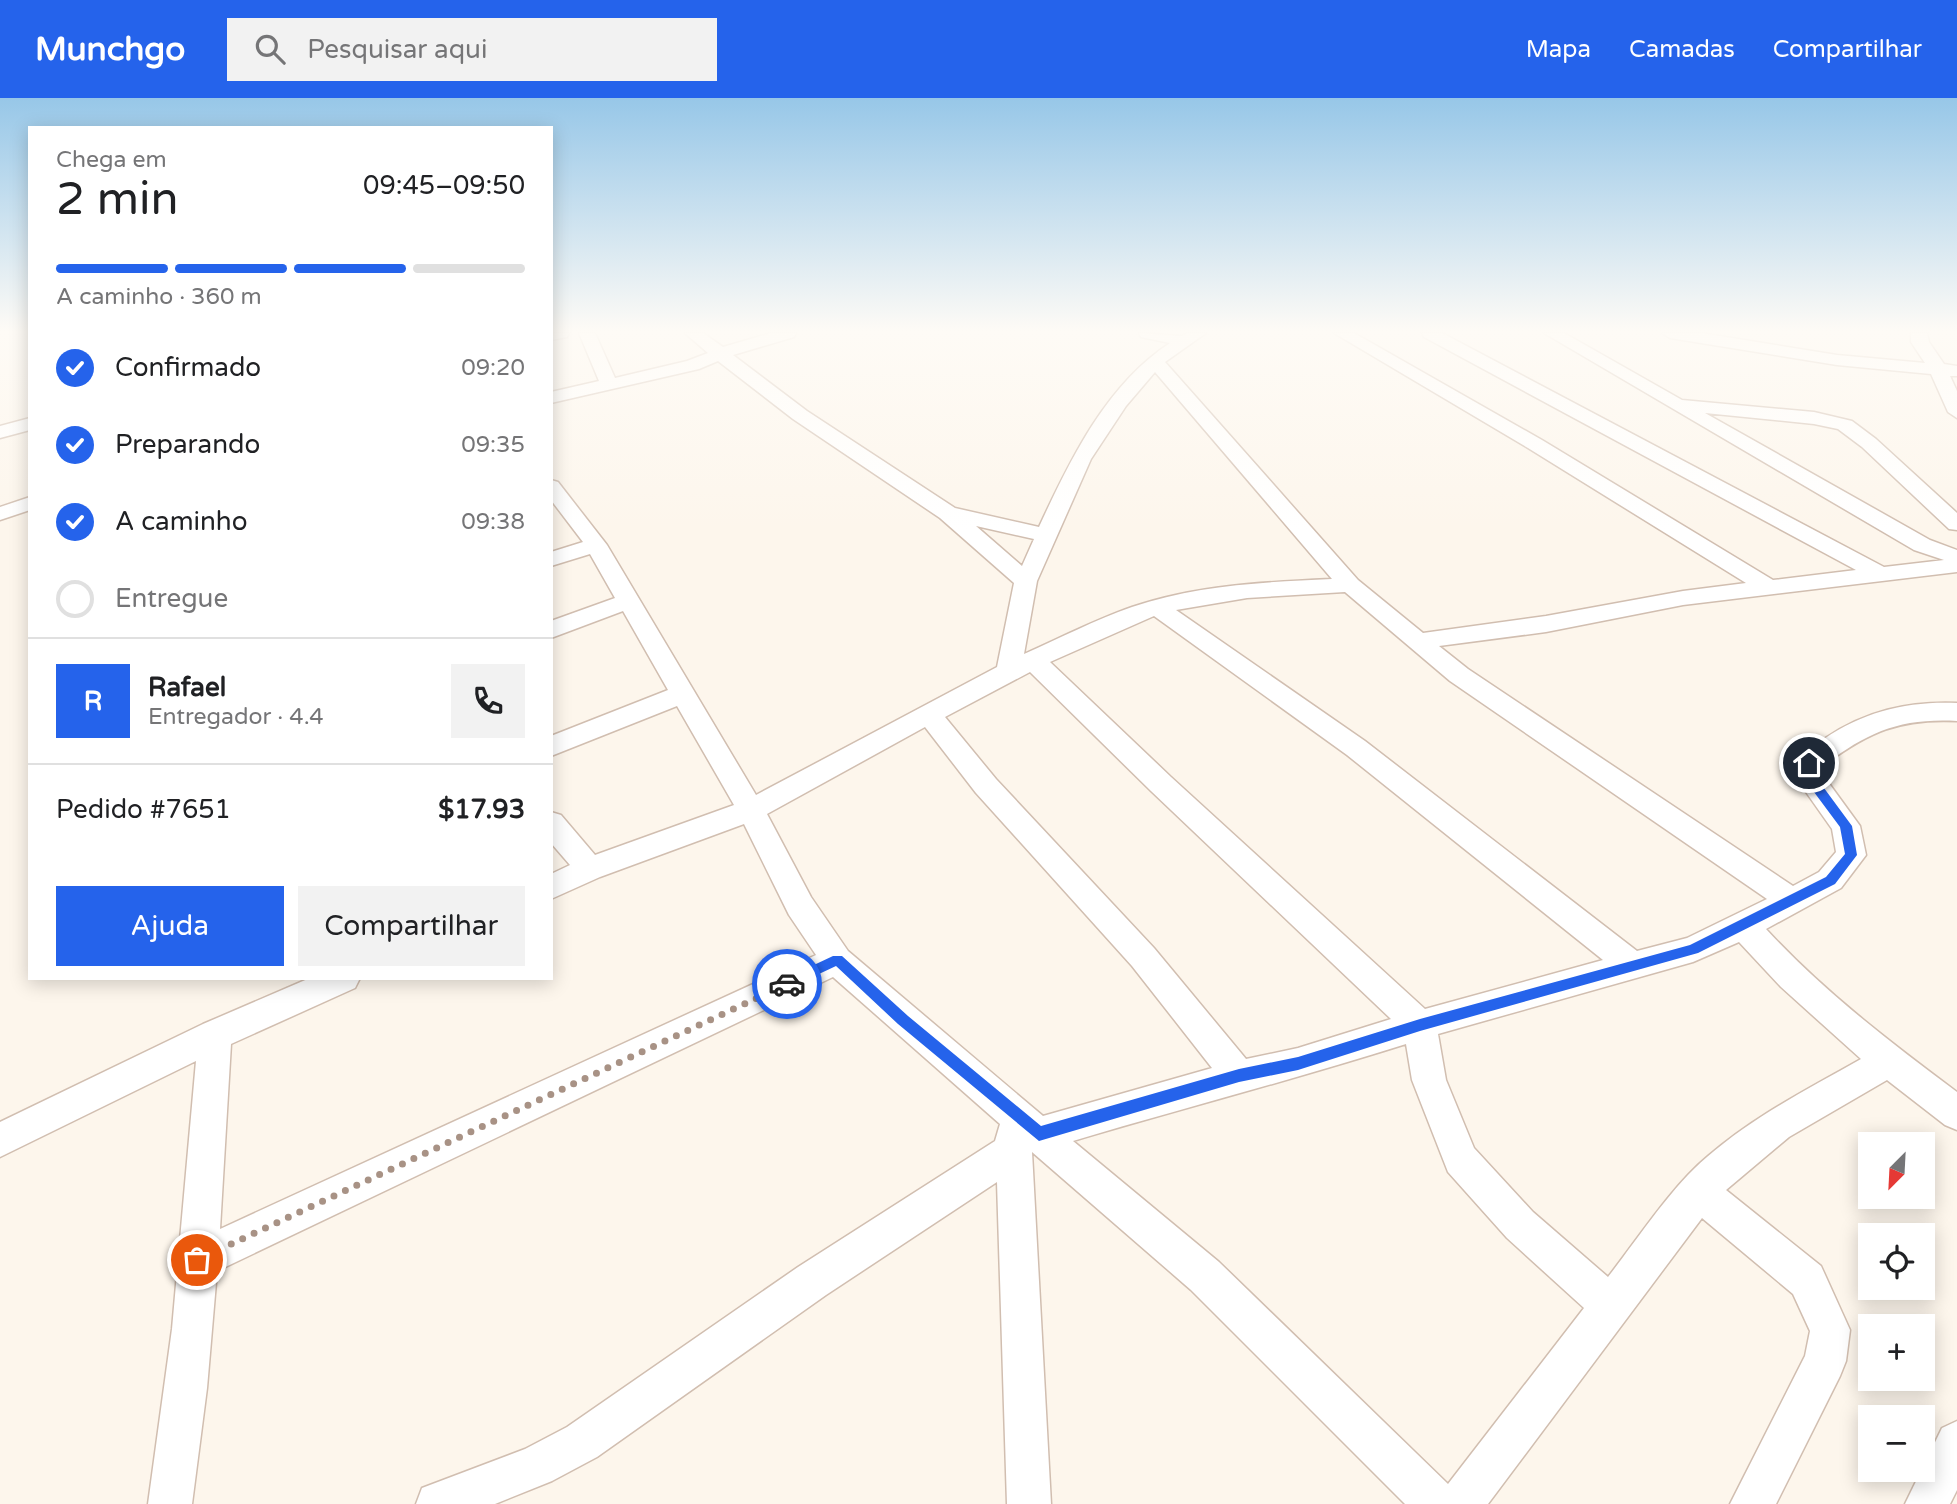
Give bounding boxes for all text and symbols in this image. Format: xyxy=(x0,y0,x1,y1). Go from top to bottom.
search box xyxy=(227,18,717,81)
text: Munchgo xyxy=(35,30,185,69)
icon: search xyxy=(251,30,289,68)
text: Pesquisar aqui xyxy=(307,34,487,65)
text: Mapa xyxy=(1526,35,1591,64)
text: Camadas xyxy=(1629,35,1735,64)
text: Compartilhar xyxy=(1773,35,1922,64)
text: Chega em xyxy=(56,146,167,174)
text: 09:45–09:50 xyxy=(363,170,525,201)
text: 2 min xyxy=(56,172,179,227)
text: A caminho · 360 m xyxy=(56,283,262,311)
icon: check xyxy=(56,349,94,387)
text: Confirmado xyxy=(115,352,261,383)
text: 09:20 xyxy=(461,354,525,382)
icon: check xyxy=(56,426,94,464)
text: Preparando xyxy=(115,429,260,460)
text: 09:35 xyxy=(461,431,525,459)
icon: check xyxy=(56,503,94,541)
text: A caminho xyxy=(115,506,247,537)
text: 09:38 xyxy=(461,508,525,536)
text: Entregue xyxy=(115,583,228,614)
button: phone xyxy=(451,664,525,738)
text: Rafael xyxy=(148,672,226,703)
text: R xyxy=(84,686,102,717)
text: Entregador · 4.4 xyxy=(148,703,324,731)
pin xyxy=(1779,733,1839,793)
icon: home xyxy=(1790,744,1828,782)
text: Pedido #7651 xyxy=(56,794,231,825)
text: $17.93 xyxy=(438,794,525,825)
button: Ajuda xyxy=(56,886,284,966)
button: Compartilhar xyxy=(298,886,525,966)
courier xyxy=(752,949,822,1019)
icon: car xyxy=(768,965,806,1003)
north arrow xyxy=(1858,1132,1936,1209)
map controls xyxy=(1858,1132,1935,1482)
button: locate xyxy=(1858,1223,1935,1300)
pin xyxy=(167,1230,227,1290)
icon: bag xyxy=(178,1241,216,1279)
button: + xyxy=(1858,1314,1935,1391)
button: − xyxy=(1858,1405,1935,1482)

